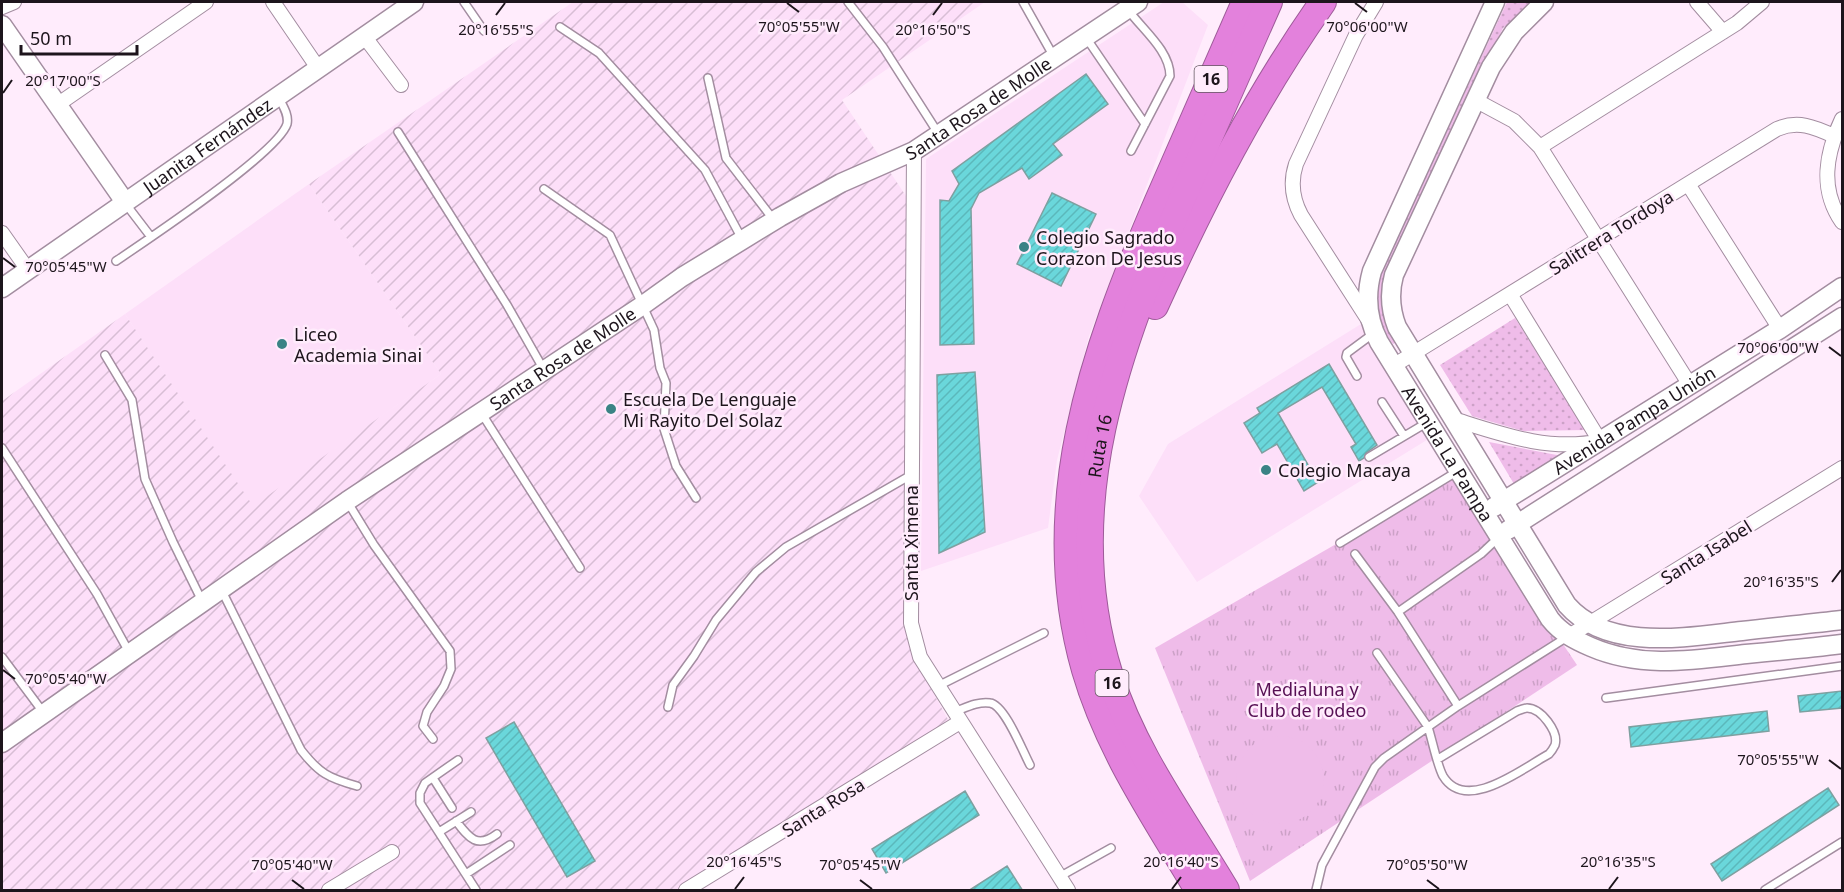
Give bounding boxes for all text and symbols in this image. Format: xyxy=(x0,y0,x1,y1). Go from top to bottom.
text: 70°05'55"W xyxy=(758,16,840,36)
text: 70°06'00"W xyxy=(1326,16,1408,36)
scale bar xyxy=(21,18,136,56)
text: 20°16'55"S xyxy=(458,19,534,39)
text: 20°16'50"S xyxy=(895,19,971,39)
text: 50 m xyxy=(30,26,72,50)
street label: Santa Rosa de Molle xyxy=(902,51,1056,165)
road number: 16 xyxy=(1194,66,1228,92)
text: 20°17'00"S xyxy=(25,70,101,90)
street label: Juanita Fernández xyxy=(136,92,277,200)
street label: Salitrera Tordoya xyxy=(1544,184,1678,280)
place label: Colegio Sagrado Corazon De Jesus xyxy=(1036,225,1182,270)
marker: Colegio Sagrado Corazon De Jesus xyxy=(1017,240,1031,254)
text: 70°05'45"W xyxy=(25,256,107,276)
street label: Santa Rosa de Molle xyxy=(485,301,640,415)
place label: Liceo Academia Sinai xyxy=(294,322,422,367)
marker: Liceo Academia Sinai xyxy=(275,337,289,351)
text: 70°06'00"W xyxy=(1737,337,1819,357)
street label: Avenida Pampa Unión xyxy=(1548,360,1720,479)
street label: Avenida La Pampa xyxy=(1397,381,1499,526)
place label: Escuela De Lenguaje Mi Rayito Del Solaz xyxy=(623,387,797,432)
marker: Escuela De Lenguaje Mi Rayito Del Solaz xyxy=(604,402,618,416)
street label: Ruta 16 xyxy=(1082,412,1117,479)
place label: Colegio Macaya xyxy=(1278,458,1411,482)
marker: Colegio Macaya xyxy=(1259,463,1273,477)
street label: Santa Ximena xyxy=(899,485,923,601)
street label: Santa Isabel xyxy=(1656,515,1756,589)
text: 20°16'35"S xyxy=(1743,571,1819,591)
text: 70°05'40"W xyxy=(25,668,107,688)
road number: 16 xyxy=(1096,670,1128,696)
park label: Medialuna y Club de rodeo xyxy=(1248,677,1366,722)
text: 70°05'55"W xyxy=(1737,749,1819,769)
street label: Santa Rosa xyxy=(777,772,869,842)
text: 20°16'45"S xyxy=(706,851,782,871)
text: 20°16'40"S xyxy=(1143,851,1219,871)
text: 20°16'35"S xyxy=(1580,851,1656,871)
text: 70°05'40"W xyxy=(251,854,333,874)
text: 70°05'45"W xyxy=(819,854,901,874)
text: 70°05'50"W xyxy=(1386,854,1468,874)

